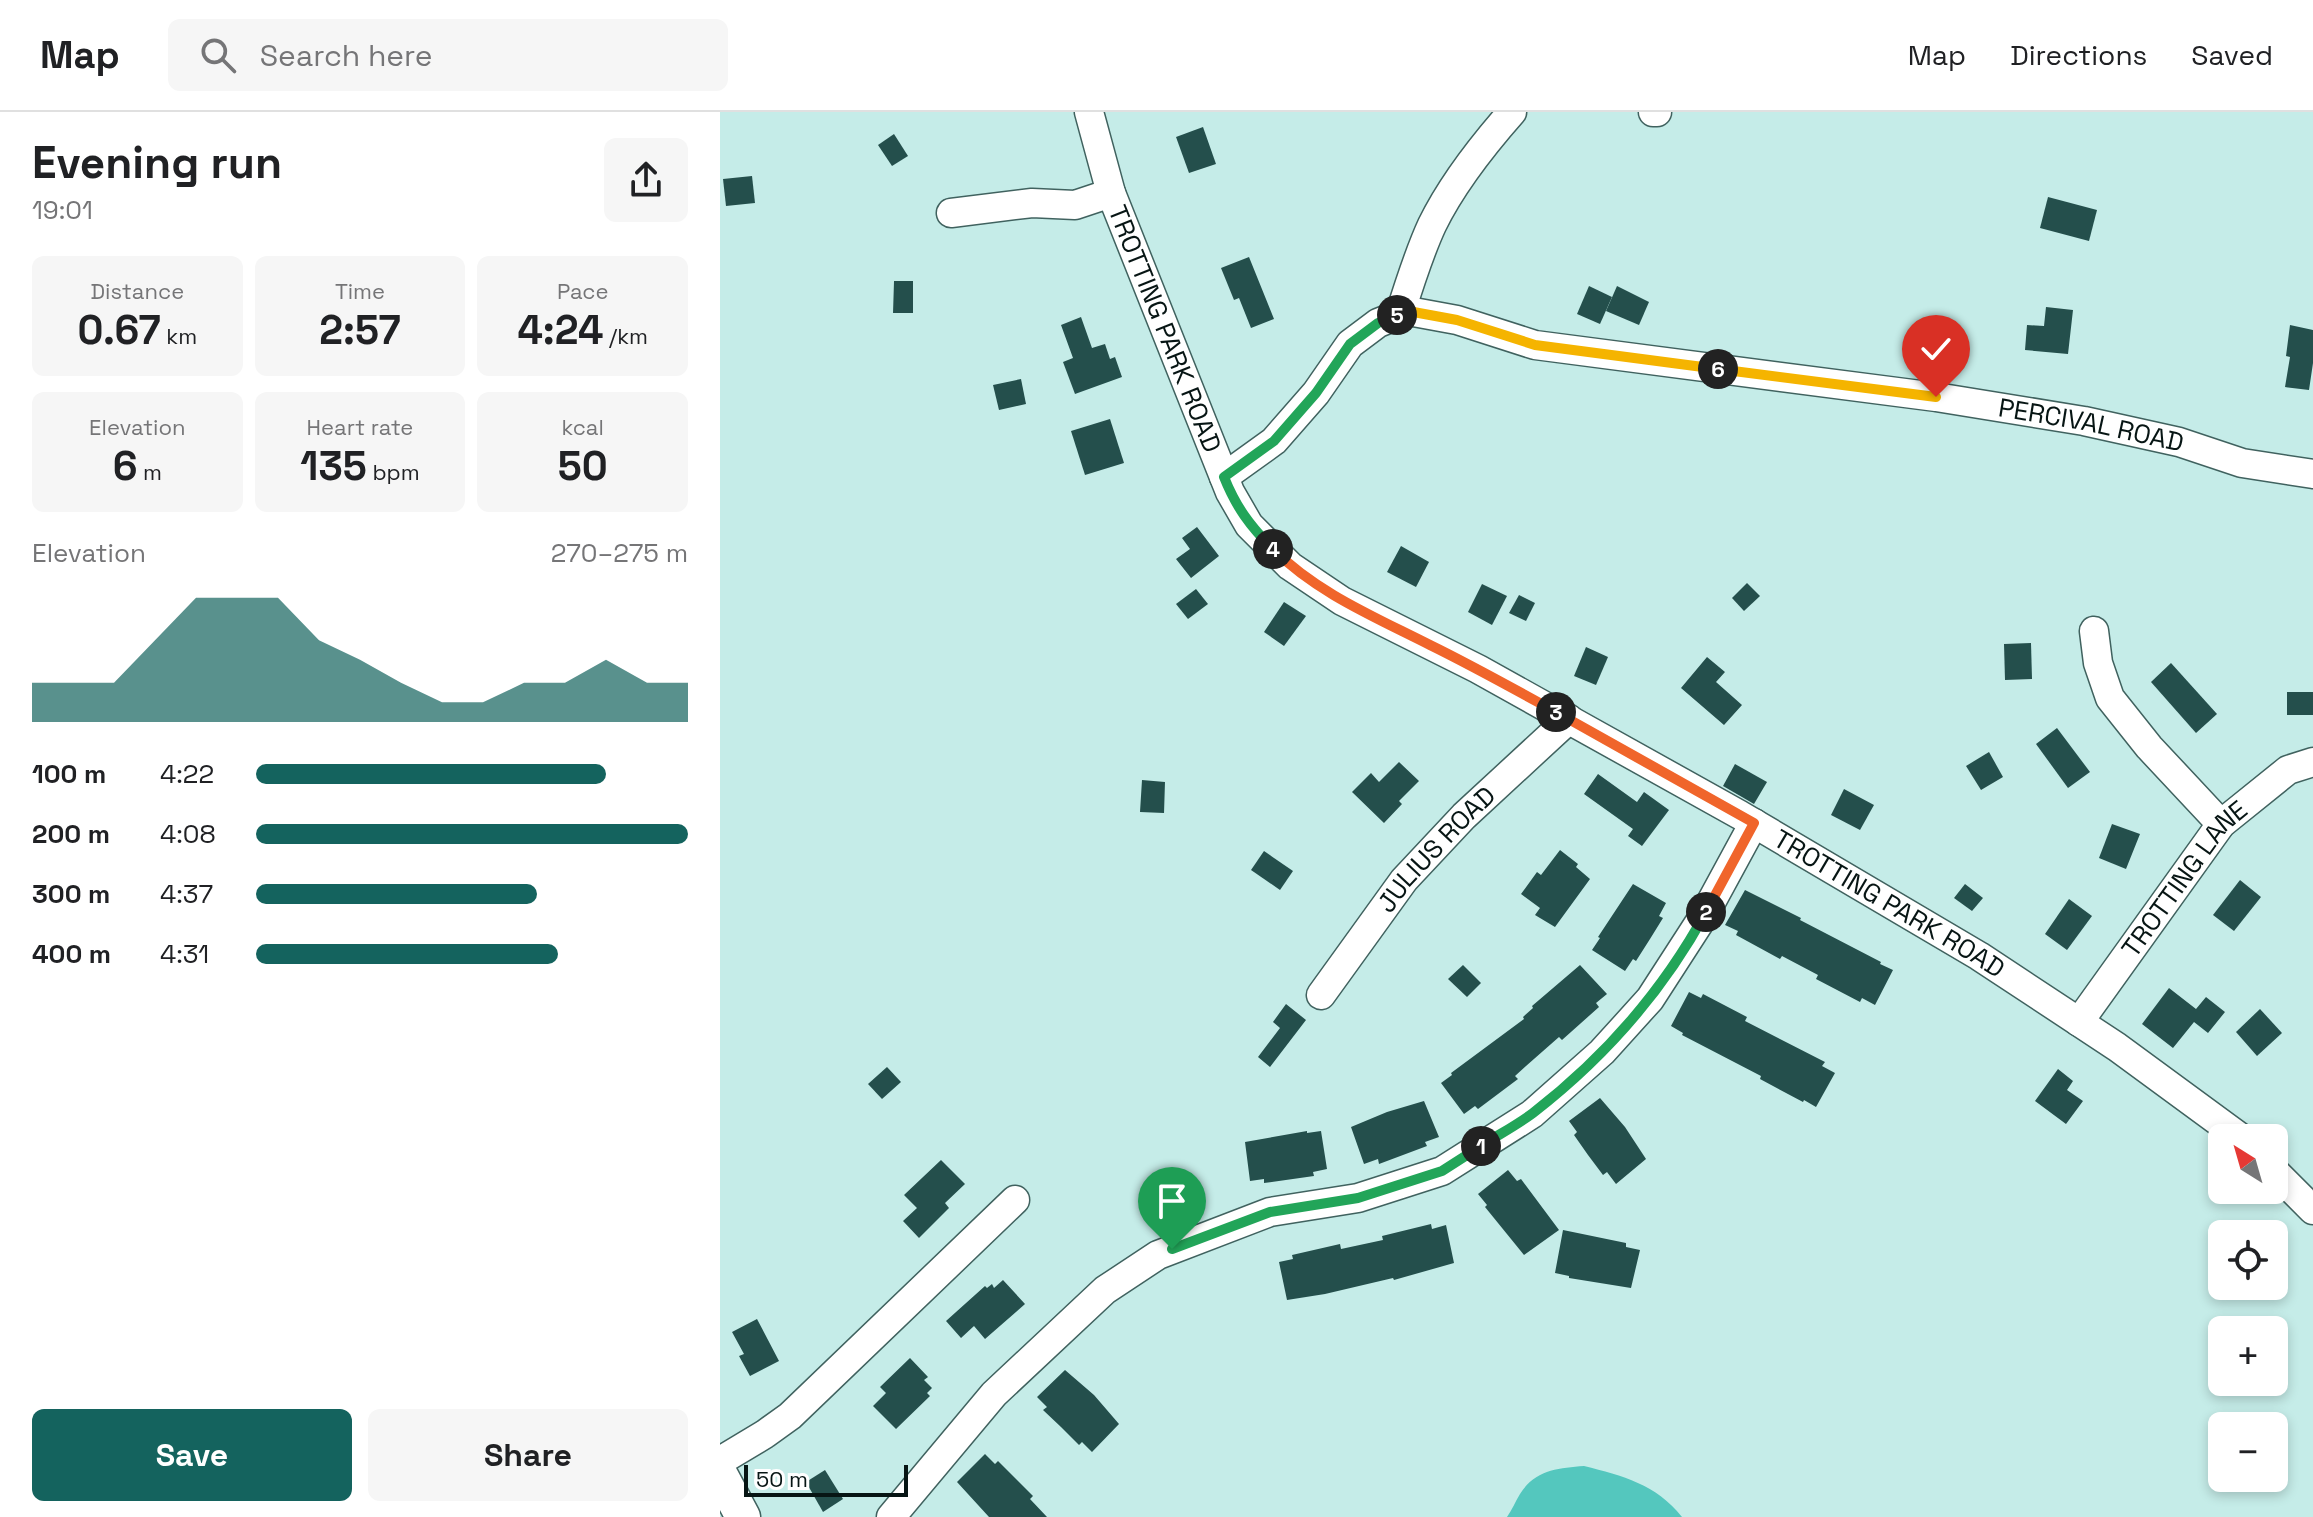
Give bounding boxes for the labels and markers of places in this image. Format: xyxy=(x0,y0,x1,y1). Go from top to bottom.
pin: 5 xyxy=(1377,295,1417,335)
pin xyxy=(1902,315,1970,397)
pin: 6 xyxy=(1698,349,1738,389)
pin: 4 xyxy=(1253,529,1293,569)
pin: 3 xyxy=(1536,692,1576,732)
pin: 2 xyxy=(1686,892,1726,932)
pin: 1 xyxy=(1461,1126,1501,1166)
pin xyxy=(1138,1167,1206,1249)

